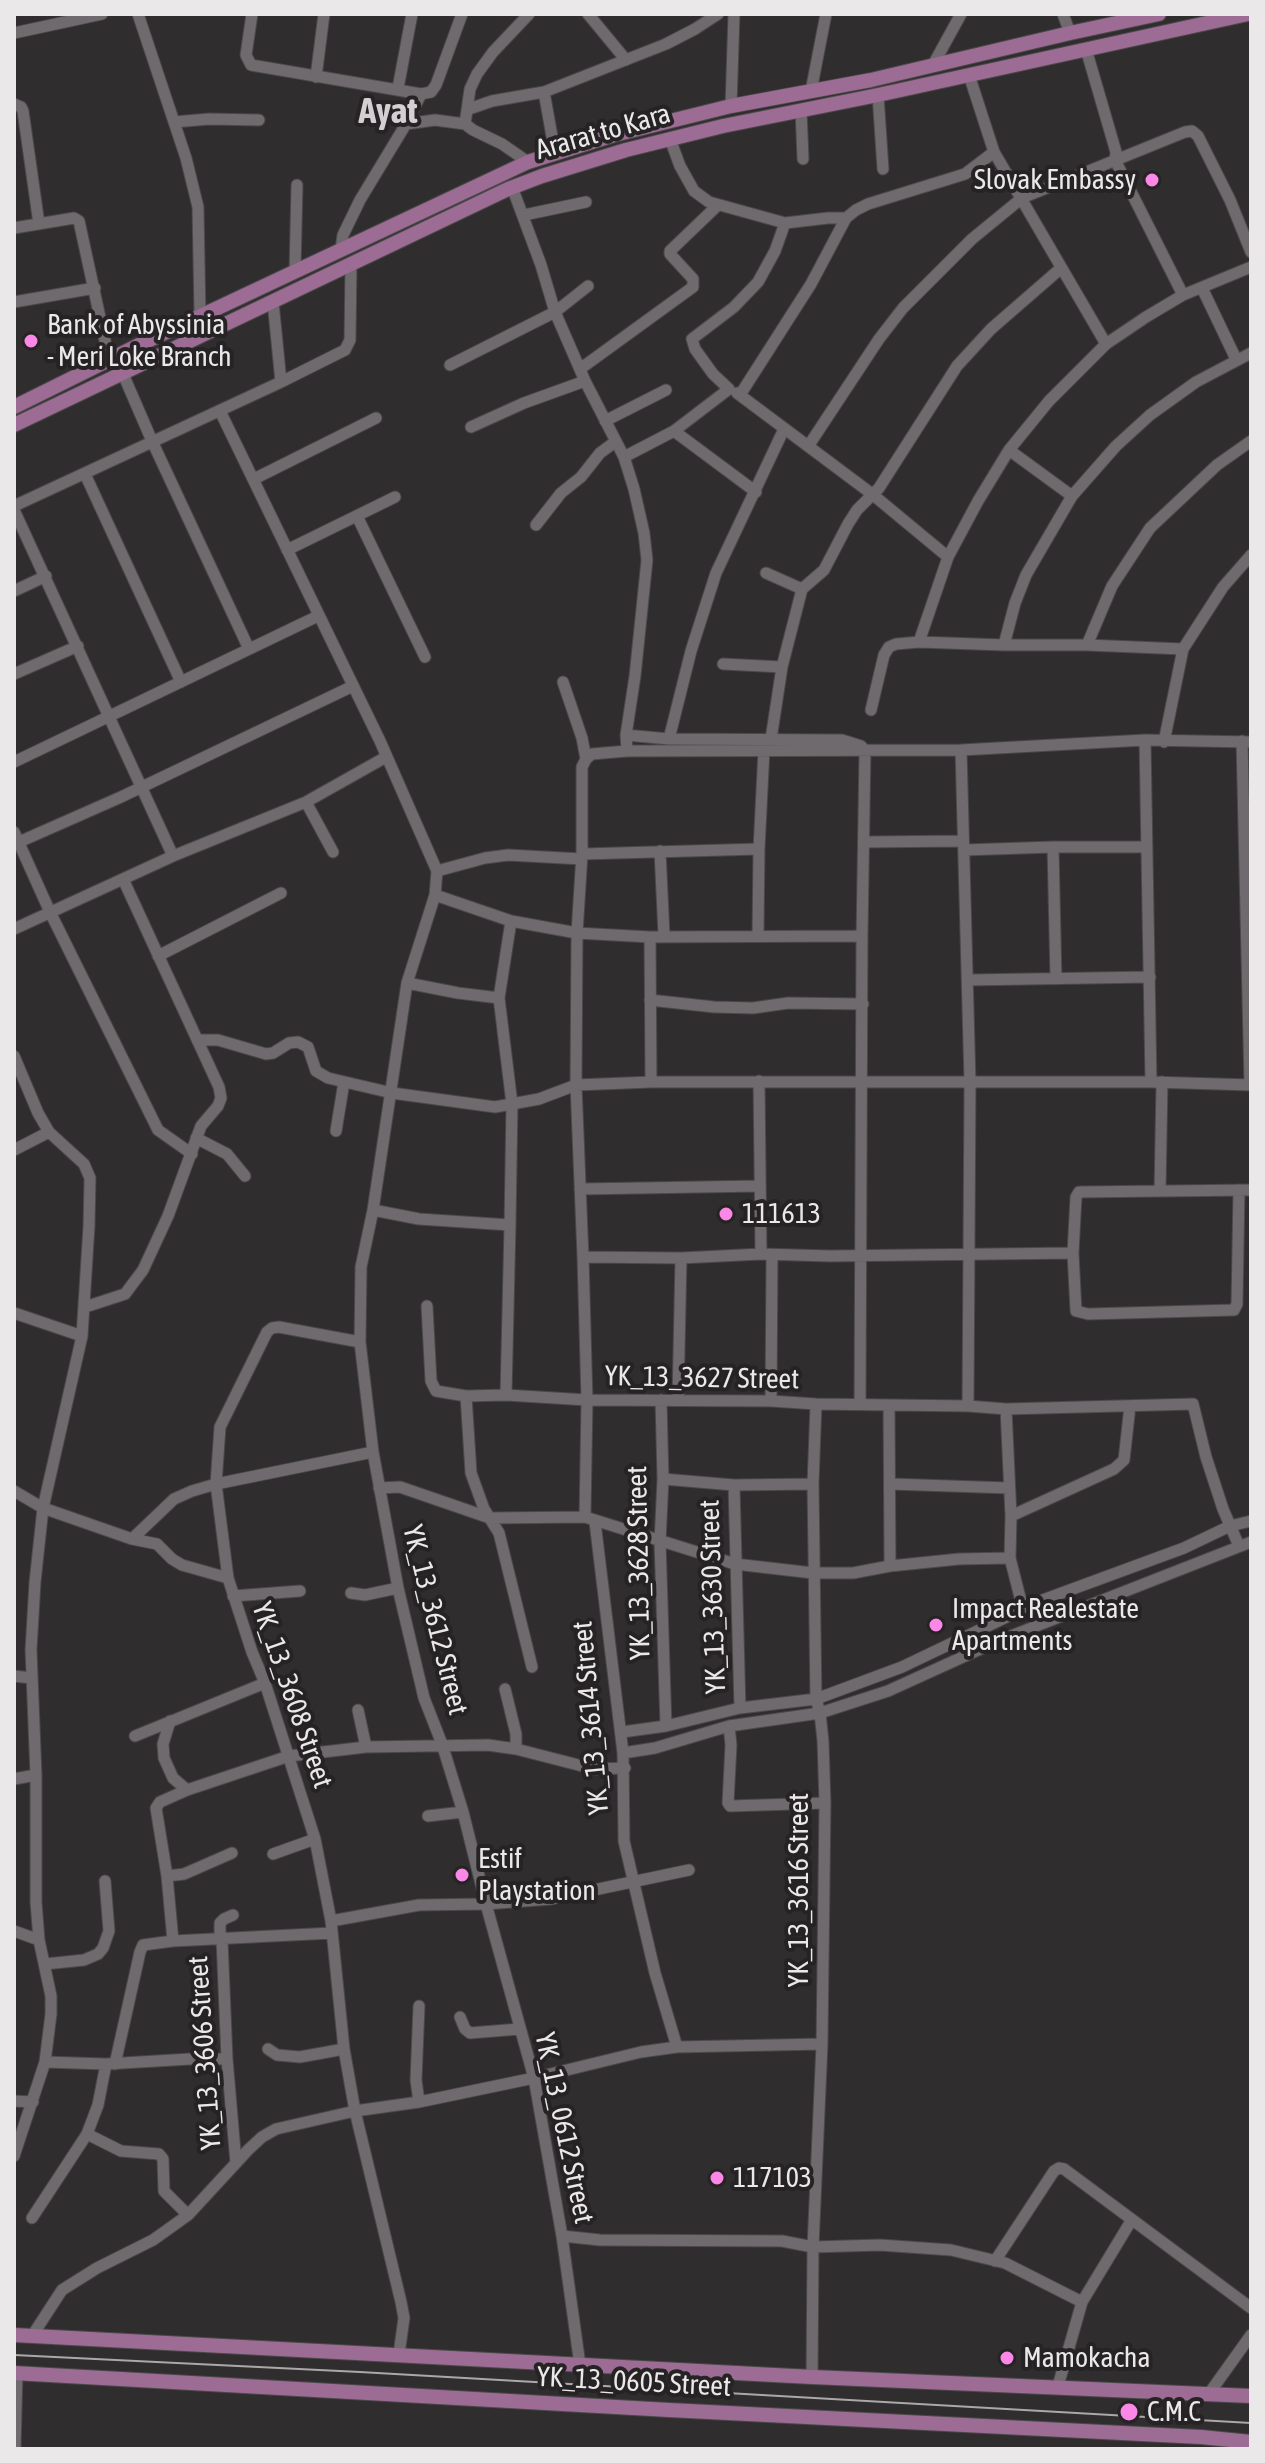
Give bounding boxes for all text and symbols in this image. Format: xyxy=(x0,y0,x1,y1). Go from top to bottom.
district label: Ayat xyxy=(358,90,418,134)
street label: Ararat to Kara xyxy=(532,97,674,167)
place label: Slovak Embassy xyxy=(974,163,1136,197)
marker: Slovak Embassy xyxy=(1143,171,1161,189)
place label: Bank of Abyssinia - Meri Loke Branch xyxy=(47,308,232,374)
marker: Bank of Abyssinia - Meri Loke Branch xyxy=(22,332,40,350)
place label: 111613 xyxy=(742,1197,821,1231)
marker: 111613 xyxy=(717,1205,735,1223)
street label: YK_13_3627 Street xyxy=(605,1360,799,1396)
street label: YK_13_3628 Street xyxy=(621,1466,657,1660)
street label: YK_13_3630 Street xyxy=(693,1499,733,1695)
street label: YK_13_3612 Street xyxy=(395,1522,475,1718)
place label: Impact Realestate Apartments xyxy=(952,1592,1139,1658)
street label: YK_13_3608 Street xyxy=(244,1598,340,1792)
marker: Impact Realestate Apartments xyxy=(927,1616,945,1634)
street label: YK_13_3614 Street xyxy=(566,1620,616,1816)
street label: YK_13_3616 Street xyxy=(782,1793,816,1987)
place label: Estif Playstation xyxy=(478,1842,596,1908)
marker: Estif Playstation xyxy=(453,1866,471,1884)
street label: YK_13_3606 Street xyxy=(181,1955,229,2151)
street label: YK_13_0612 Street xyxy=(527,2029,601,2227)
place label: 117103 xyxy=(733,2161,812,2195)
marker: 117103 xyxy=(708,2169,726,2187)
place label: Mamokacha xyxy=(1023,2341,1150,2375)
marker: Mamokacha xyxy=(998,2349,1016,2367)
street label: YK_13_0605 Street xyxy=(536,2360,732,2404)
place label: C.M.C xyxy=(1147,2395,1201,2429)
marker: C.M.C xyxy=(1118,2401,1140,2423)

